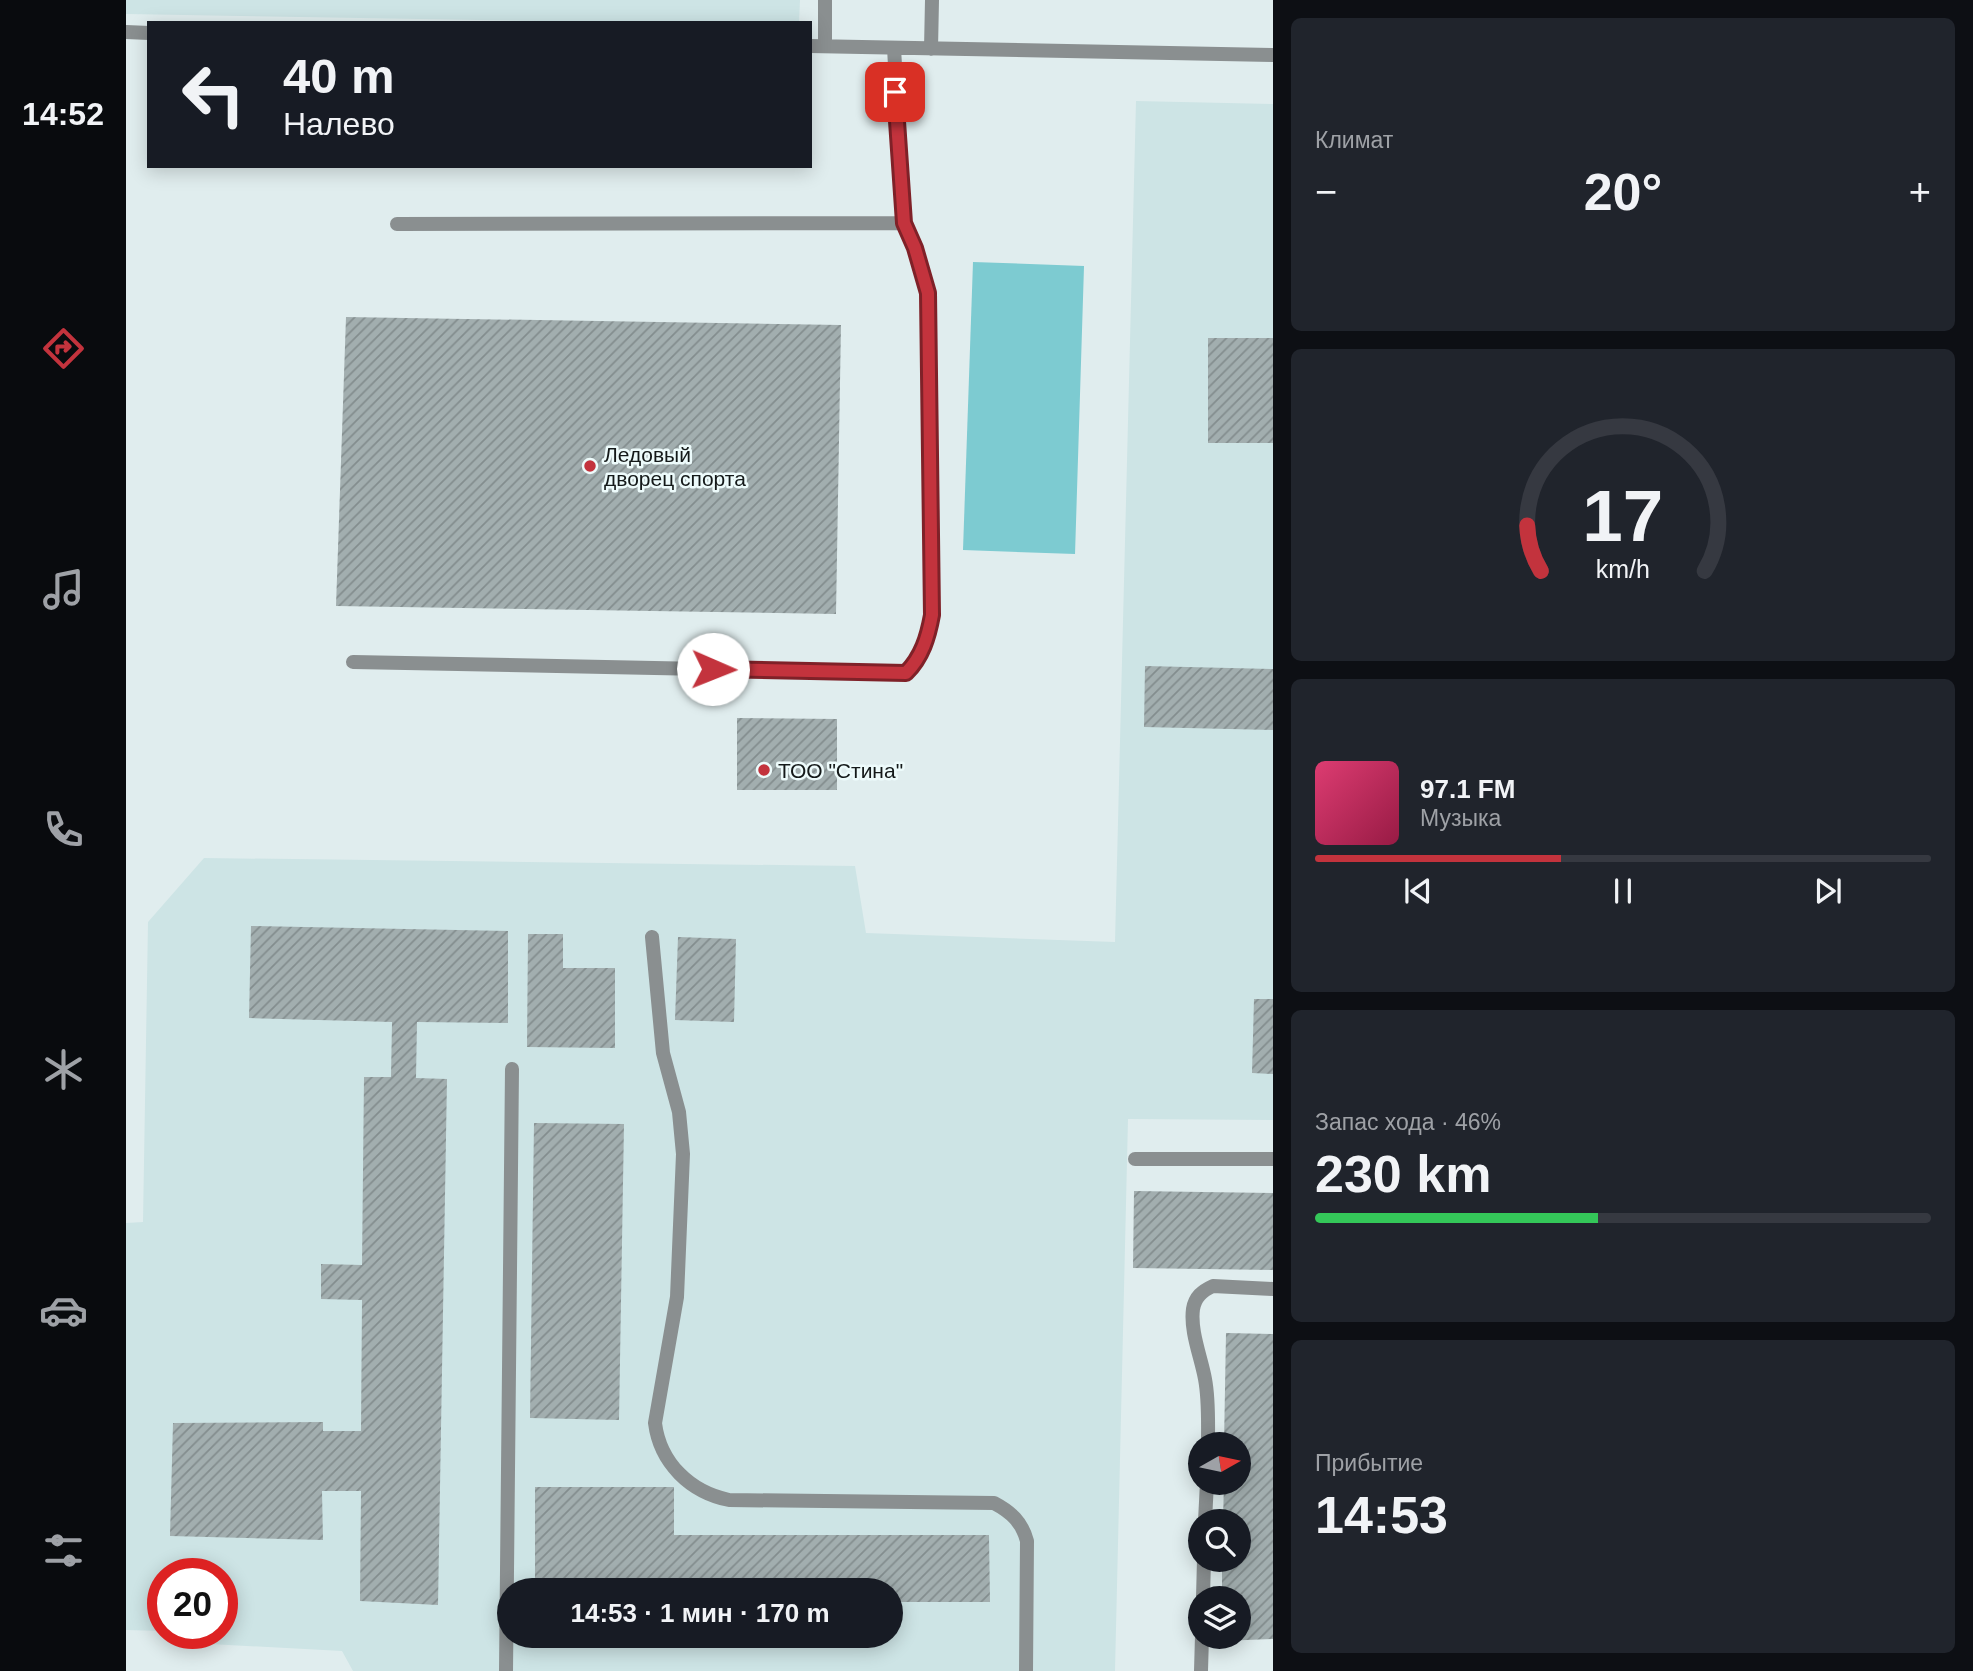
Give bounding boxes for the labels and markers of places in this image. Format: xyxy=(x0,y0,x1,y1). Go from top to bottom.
pin xyxy=(865,62,925,122)
place label: Ледовый дворец спорта xyxy=(604,443,746,490)
marker: Ледовый дворец спорта xyxy=(582,458,598,474)
place label: ТОО "Стина" xyxy=(778,759,903,782)
marker: ТОО "Стина" xyxy=(756,762,772,778)

